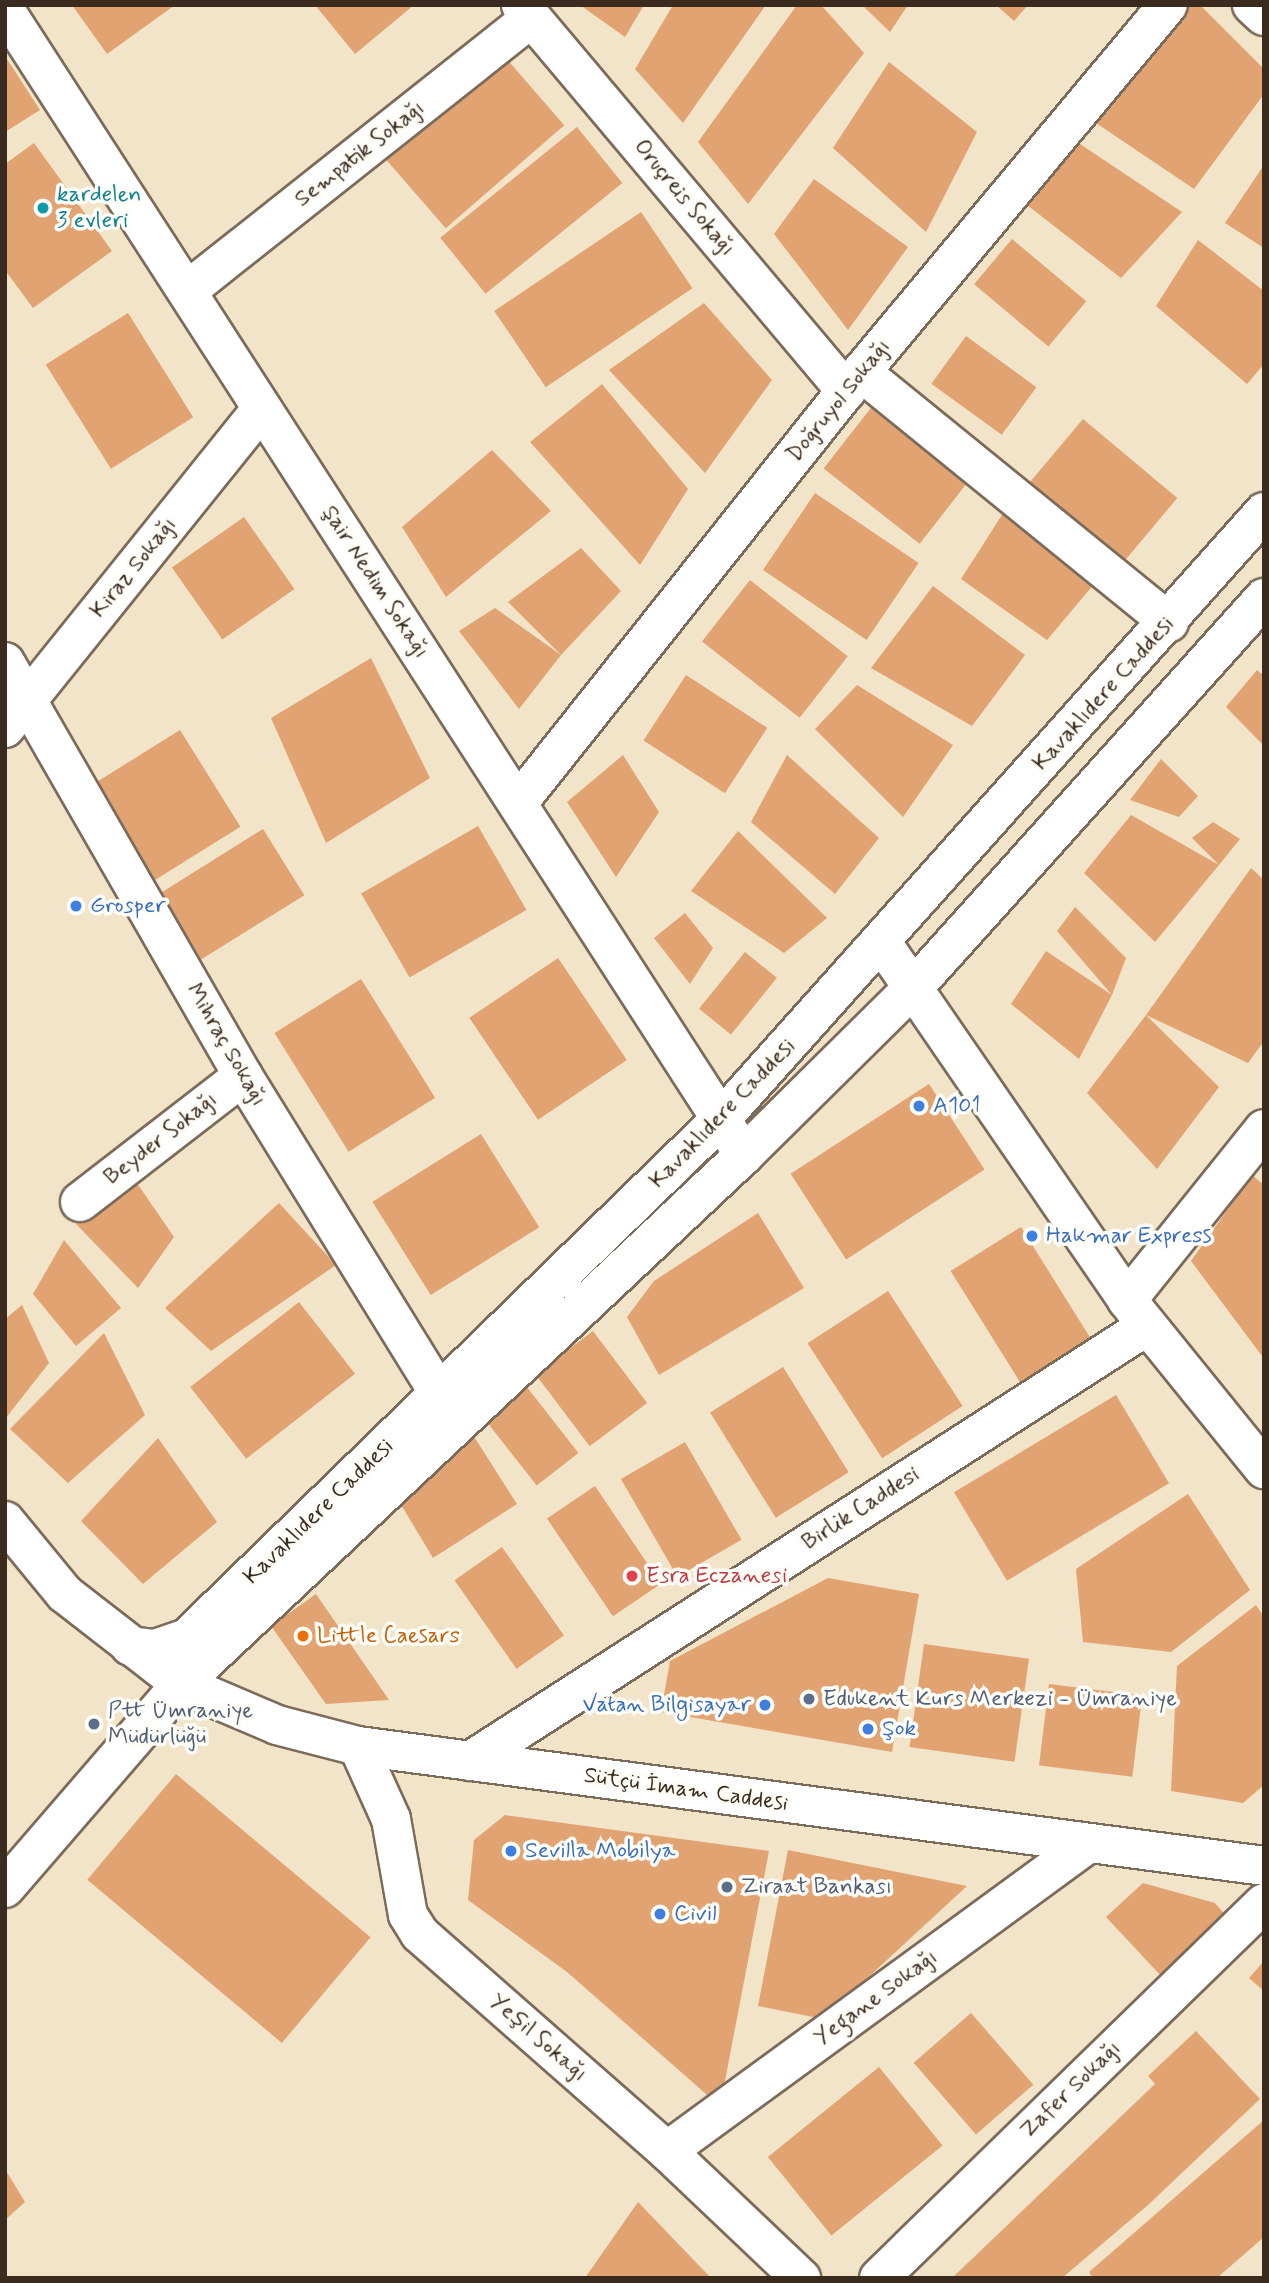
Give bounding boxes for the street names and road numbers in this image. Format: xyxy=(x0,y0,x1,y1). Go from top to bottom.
street label: Sempatik Sokağı xyxy=(288,94,432,214)
street label: Oruçreis Sokağı xyxy=(626,133,742,263)
street label: Doğruyol Sokağı xyxy=(781,334,897,468)
street label: Şair Nedim Sokağı xyxy=(313,498,437,666)
street label: Kiraz Sokağı xyxy=(85,512,183,624)
street label: Kavaklıdere Caddesi xyxy=(1027,610,1181,778)
street label: Mihraç Sokağı xyxy=(180,979,272,1111)
street label: Kavaklıdere Caddesi xyxy=(644,1032,802,1196)
street label: Beyder Sokağı xyxy=(98,1085,224,1193)
street label: Kavaklıdere Caddesi xyxy=(237,1433,401,1591)
street label: Birlik Caddesi xyxy=(795,1460,927,1558)
street label: Sütçü İmam Caddesi xyxy=(580,1762,792,1818)
street label: Yegane Sokağı xyxy=(809,1944,943,2052)
street label: Yeşil Sokağı xyxy=(483,1988,593,2088)
street label: Zafer Sokağı xyxy=(1015,2035,1127,2145)

